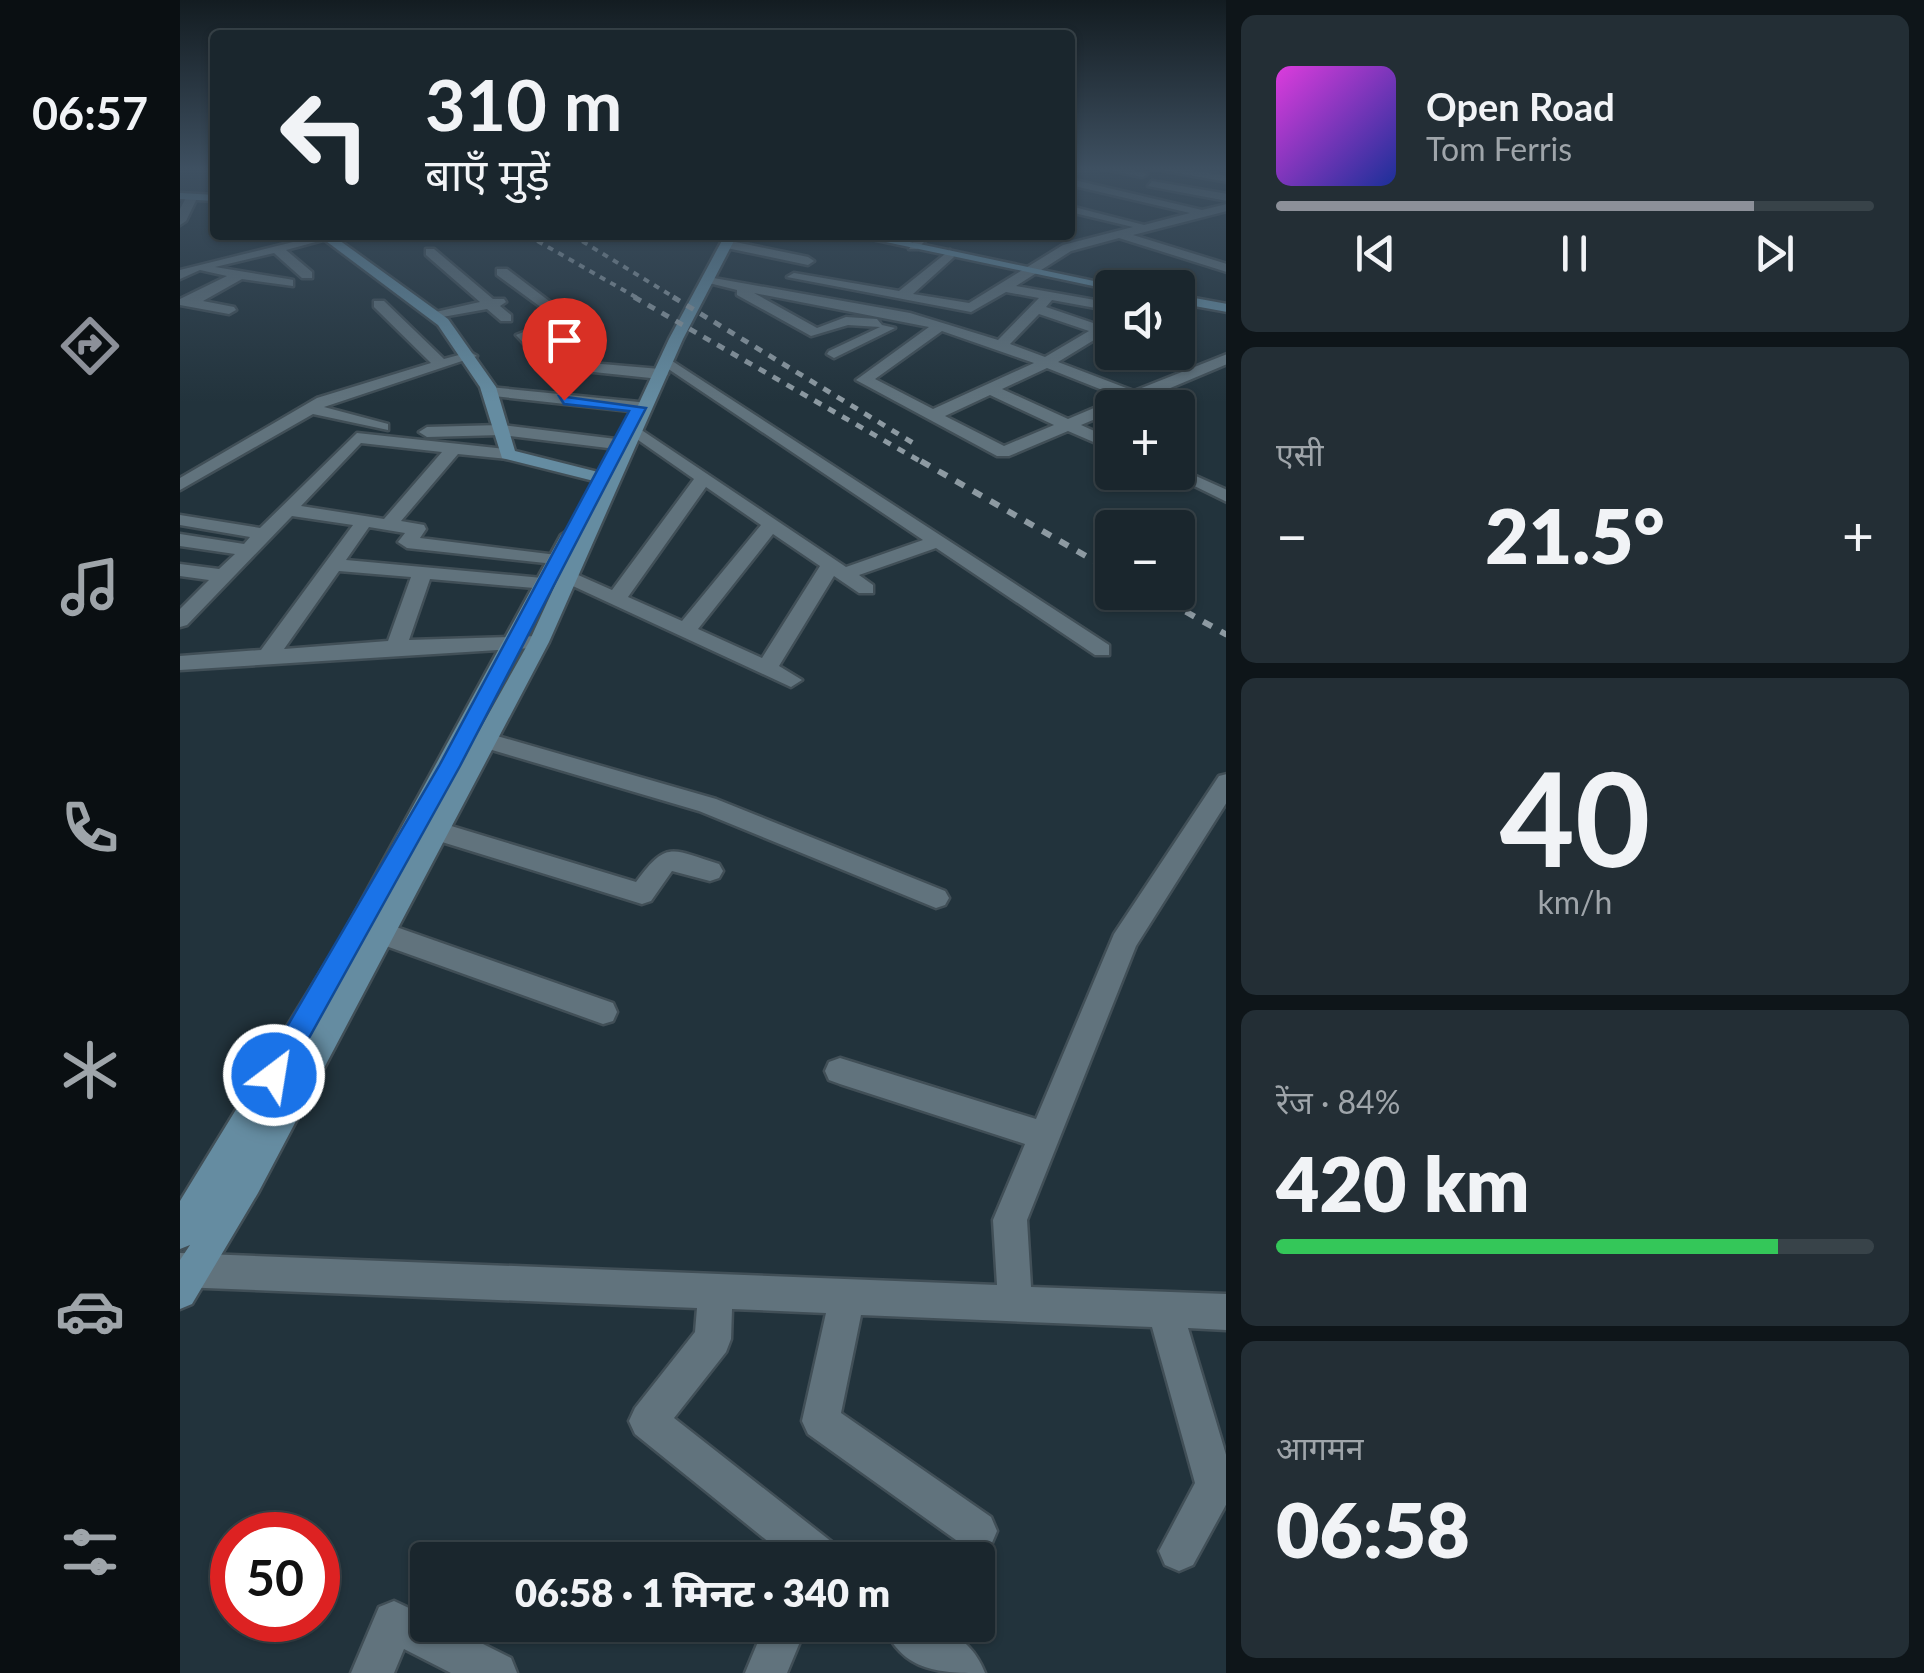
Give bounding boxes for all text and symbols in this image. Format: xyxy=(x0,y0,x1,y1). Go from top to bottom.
text: 310 m xyxy=(425,62,622,146)
icon: left xyxy=(260,70,390,200)
text: Open Road xyxy=(1426,83,1615,129)
text: 06:57 xyxy=(32,86,148,140)
text: Tom Ferris xyxy=(1426,129,1572,168)
text: बाएँ मुड़ें xyxy=(425,147,550,201)
icon: previous xyxy=(1348,226,1403,281)
icon: pause xyxy=(1547,226,1602,281)
icon: next xyxy=(1747,226,1802,281)
map controls xyxy=(1095,270,1195,610)
button: sound xyxy=(1095,270,1195,370)
pin xyxy=(522,298,607,401)
icon: directions xyxy=(55,311,125,381)
icon: arrive xyxy=(537,313,592,368)
button: + xyxy=(1095,390,1195,490)
text: एसी xyxy=(1276,434,1324,473)
text: 21.5° xyxy=(1485,490,1665,580)
text: − xyxy=(1276,502,1308,568)
text: + xyxy=(1842,502,1874,568)
button: − xyxy=(1095,510,1195,610)
icon: music xyxy=(55,552,125,622)
text: 40 xyxy=(1500,739,1650,895)
icon: phone xyxy=(55,793,125,863)
text: km/h xyxy=(1538,882,1612,921)
position arrow xyxy=(222,1023,326,1127)
icon: climate xyxy=(55,1035,125,1105)
text: रेंज · 84% xyxy=(1276,1082,1400,1121)
text: 420 km xyxy=(1276,1138,1530,1228)
icon: car xyxy=(55,1276,125,1346)
text: आगमन xyxy=(1276,1428,1364,1467)
text: 06:58 xyxy=(1276,1484,1470,1574)
speed limit sign: 50 xyxy=(210,1512,340,1642)
icon: filters xyxy=(55,1517,125,1587)
text: 06:58 · 1 मिनट · 340 m xyxy=(515,1569,890,1615)

